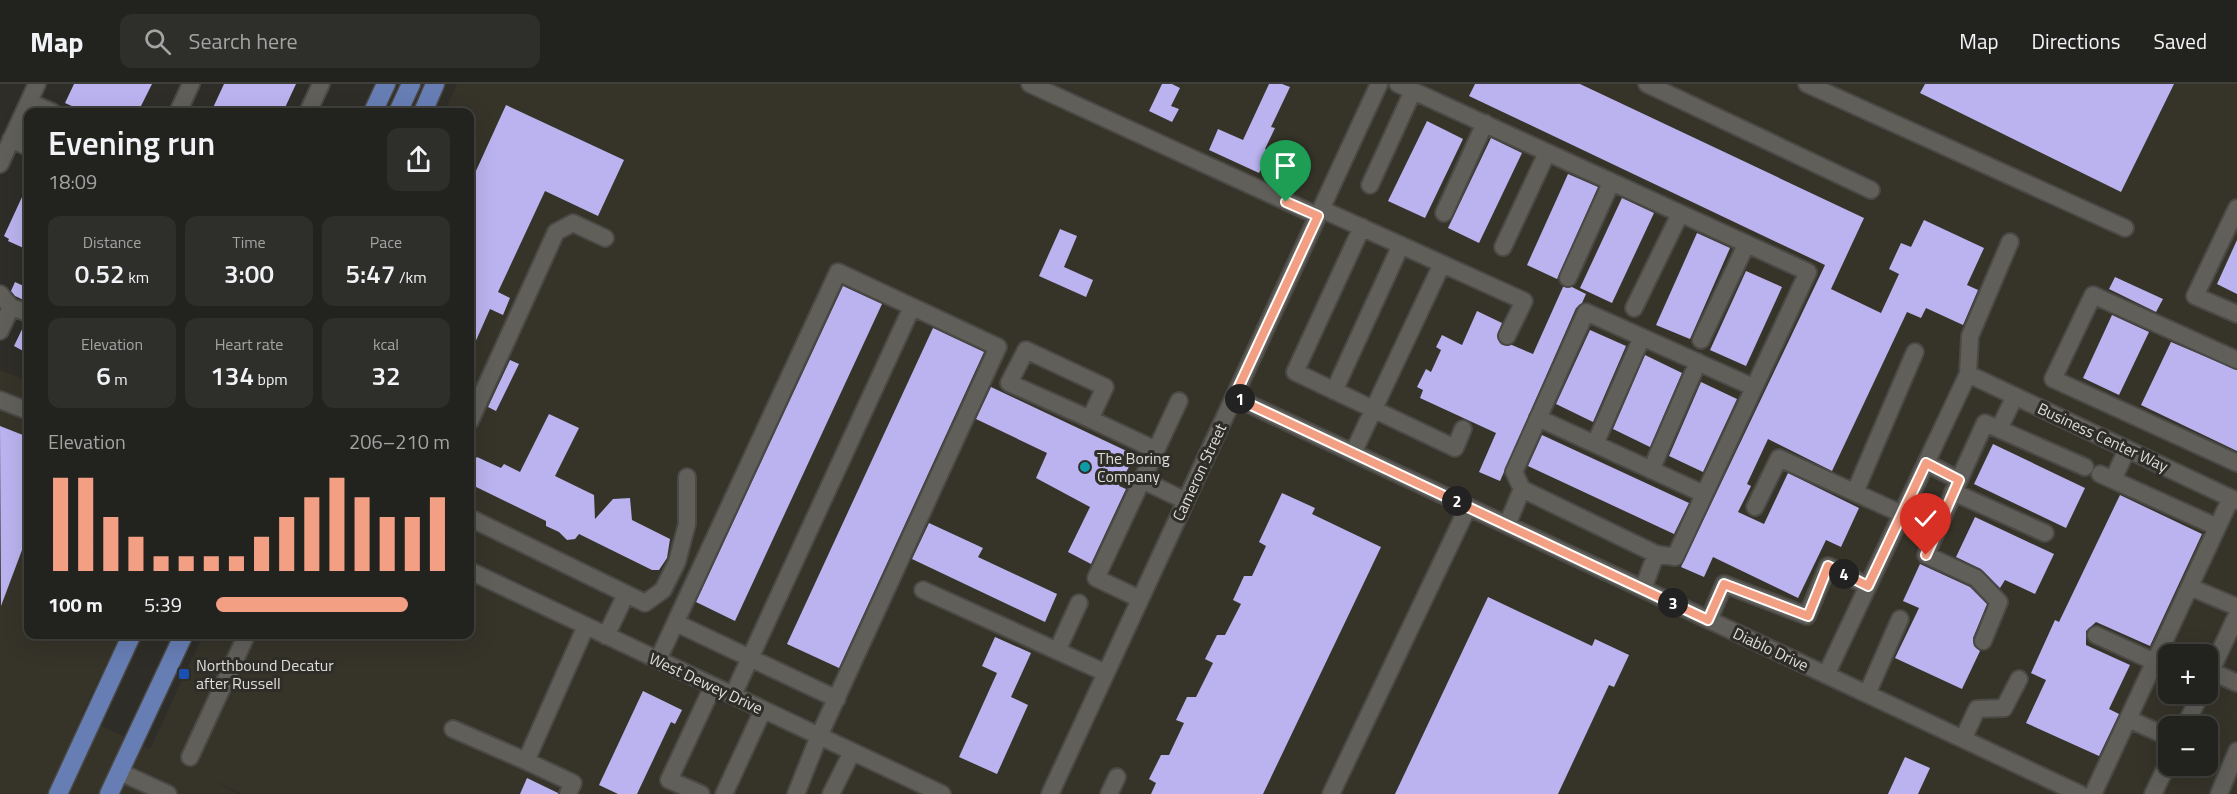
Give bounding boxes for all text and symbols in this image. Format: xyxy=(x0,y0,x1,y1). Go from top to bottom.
search box xyxy=(120,14,540,68)
text: Map xyxy=(30,20,84,63)
text: Search here xyxy=(189,24,298,58)
icon: search xyxy=(141,25,174,58)
text: Map xyxy=(1959,25,1999,57)
text: Directions xyxy=(2032,25,2121,57)
text: Saved xyxy=(2154,25,2207,57)
text: Evening run xyxy=(48,118,215,168)
button: share xyxy=(387,128,450,191)
pin xyxy=(1260,140,1311,202)
icon: arrive xyxy=(1269,149,1302,182)
text: 18:09 xyxy=(48,166,97,197)
text: Distance xyxy=(83,230,141,254)
text: Time xyxy=(232,230,266,254)
text: Pace xyxy=(370,230,402,254)
text: 0.52 xyxy=(75,254,125,293)
text: 3:00 xyxy=(224,254,274,293)
text: 5:47 xyxy=(345,254,395,293)
text: km xyxy=(125,265,149,289)
text: /km xyxy=(395,265,427,289)
text: Elevation xyxy=(81,332,143,356)
text: Heart rate xyxy=(215,332,283,356)
text: kcal xyxy=(373,332,399,356)
text: 6 xyxy=(96,356,111,395)
text: 134 xyxy=(210,356,254,395)
text: 32 xyxy=(371,356,401,395)
text: m xyxy=(111,367,128,391)
text: bpm xyxy=(254,367,288,391)
pin: 1 xyxy=(1225,384,1255,414)
text: 1 xyxy=(1236,387,1244,411)
street label: Business Center Way xyxy=(2034,396,2173,478)
street label: Cameron Street xyxy=(1166,419,1232,525)
text: Elevation xyxy=(48,426,126,457)
text: 206–210 m xyxy=(349,426,450,457)
place label: The Boring Company xyxy=(1097,446,1170,488)
marker: The Boring Company xyxy=(1078,460,1092,474)
pin: 2 xyxy=(1442,486,1472,516)
text: 2 xyxy=(1453,489,1461,513)
pin xyxy=(1900,493,1951,555)
icon: check xyxy=(1909,502,1942,535)
pin: 4 xyxy=(1829,559,1859,589)
text: 4 xyxy=(1840,562,1848,586)
pin: 3 xyxy=(1658,588,1688,618)
text: 100 m xyxy=(48,589,103,620)
text: 5:39 xyxy=(144,589,182,620)
text: 3 xyxy=(1669,591,1677,615)
street label: Diablo Drive xyxy=(1729,621,1813,677)
map controls xyxy=(2158,644,2218,776)
button: + xyxy=(2158,644,2218,704)
street label: West Dewey Drive xyxy=(645,646,767,720)
place label: Northbound Decatur after Russell xyxy=(196,653,334,695)
marker: Northbound Decatur after Russell xyxy=(177,667,191,681)
button: − xyxy=(2158,716,2218,776)

